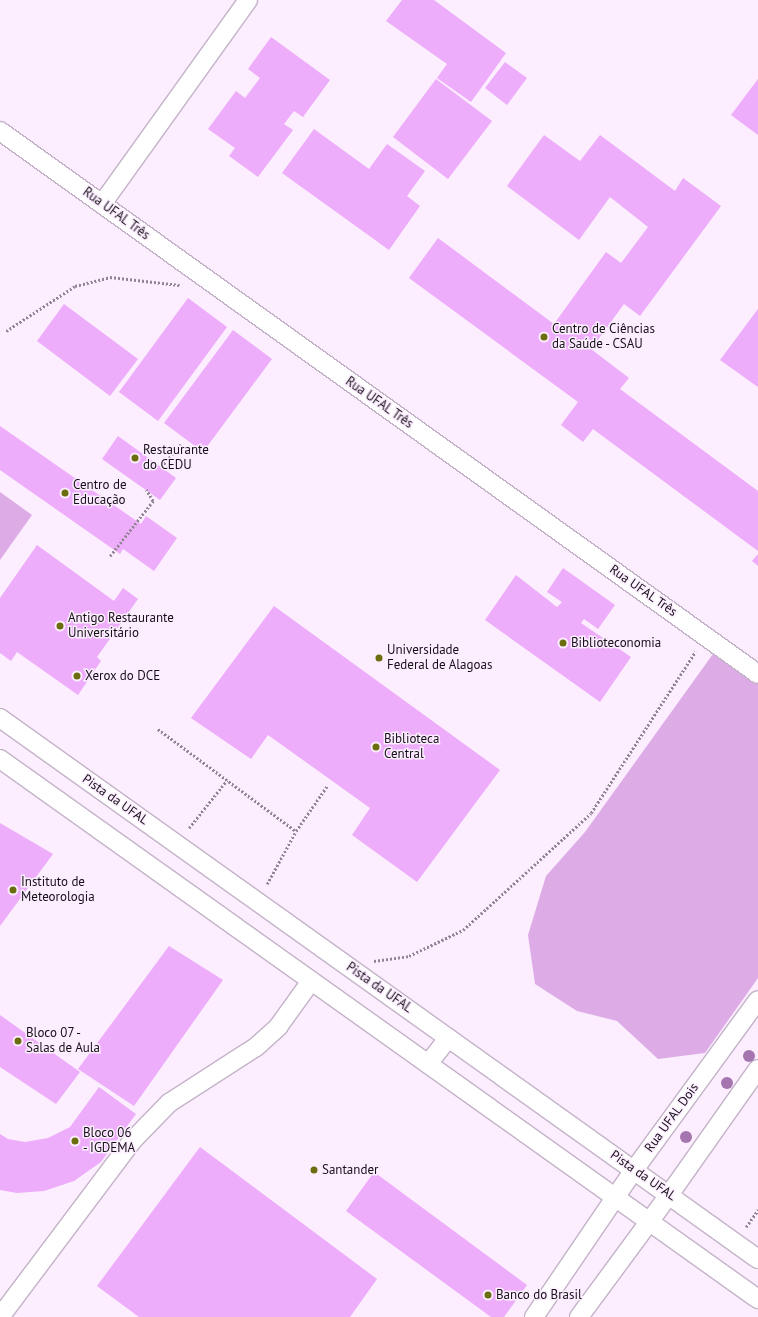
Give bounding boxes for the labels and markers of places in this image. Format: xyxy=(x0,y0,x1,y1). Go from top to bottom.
place label: Centro de Ciências da Saúde - CSAU xyxy=(552,322,655,353)
marker: Centro de Ciências da Saúde - CSAU xyxy=(539,332,549,342)
place label: Restaurante do CEDU xyxy=(143,443,209,474)
marker: Restaurante do CEDU xyxy=(130,453,140,463)
place label: Centro de Educação xyxy=(73,478,127,509)
marker: Centro de Educação xyxy=(60,488,70,498)
place label: Antigo Restaurante Universitário xyxy=(68,611,174,642)
marker: Antigo Restaurante Universitário xyxy=(55,621,65,631)
place label: Biblioteconomia xyxy=(571,635,661,651)
marker: Biblioteconomia xyxy=(558,638,568,648)
place label: Universidade Federal de Alagoas xyxy=(387,643,493,674)
marker: Universidade Federal de Alagoas xyxy=(374,653,384,663)
place label: Xerox do DCE xyxy=(85,668,161,684)
marker: Xerox do DCE xyxy=(72,671,82,681)
place label: Biblioteca Central xyxy=(384,732,439,763)
marker: Biblioteca Central xyxy=(371,742,381,752)
place label: Instituto de Meteorologia xyxy=(21,875,95,906)
marker: Instituto de Meteorologia xyxy=(8,885,18,895)
place label: Bloco 07 - Salas de Aula xyxy=(26,1026,100,1057)
marker: Bloco 07 - Salas de Aula xyxy=(13,1036,23,1046)
place label: Bloco 06 - IGDEMA xyxy=(83,1126,136,1157)
marker: Bloco 06 - IGDEMA xyxy=(70,1136,80,1146)
place label: Santander xyxy=(322,1162,378,1178)
marker: Santander xyxy=(309,1165,319,1175)
place label: Banco do Brasil xyxy=(496,1287,582,1303)
marker: Banco do Brasil xyxy=(483,1290,493,1300)

